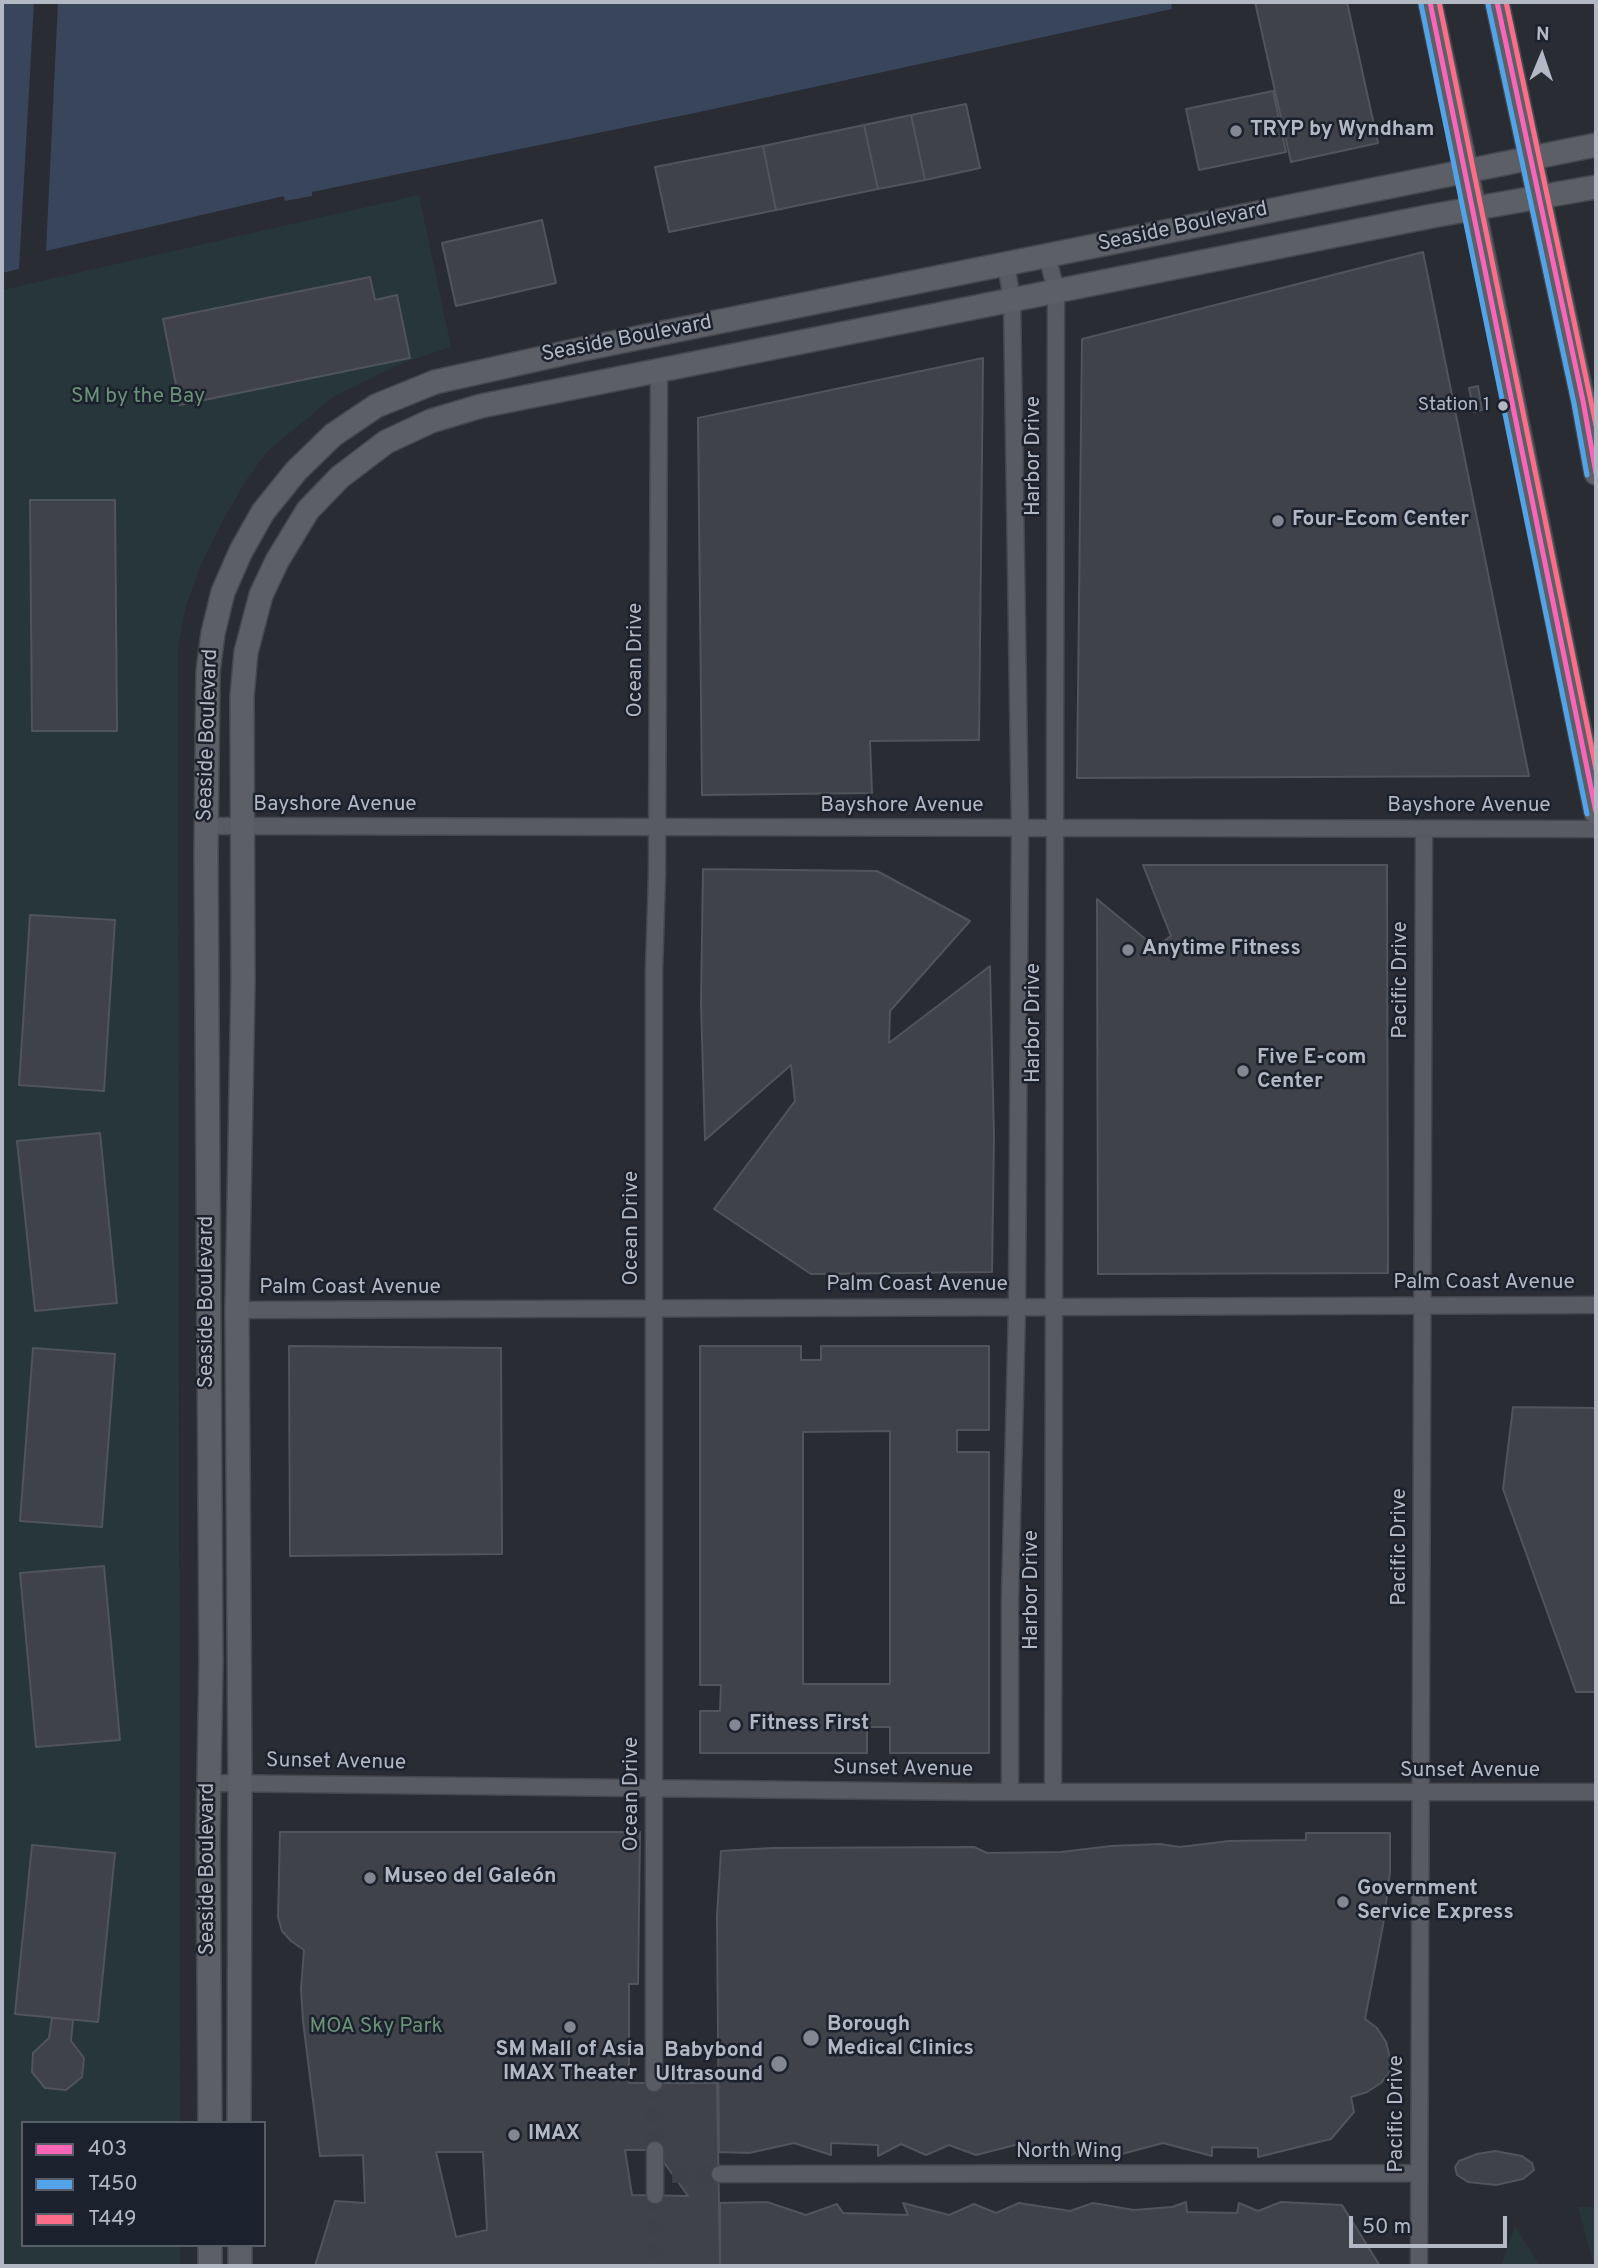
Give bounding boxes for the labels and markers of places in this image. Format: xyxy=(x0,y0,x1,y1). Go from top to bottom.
place label: TRYP by Wyndham xyxy=(1250,118,1434,144)
marker: TRYP by Wyndham xyxy=(1228,123,1244,139)
place label: Station 1 xyxy=(1418,395,1490,417)
marker: Station 1 xyxy=(1496,399,1510,413)
place label: Four-Ecom Center xyxy=(1292,508,1469,534)
marker: Four-Ecom Center xyxy=(1270,513,1286,529)
place label: Anytime Fitness xyxy=(1142,937,1301,963)
marker: Anytime Fitness xyxy=(1120,942,1136,958)
place label: Five E-com Center xyxy=(1257,1046,1366,1096)
marker: Five E-com Center xyxy=(1235,1063,1251,1079)
place label: Fitness First xyxy=(749,1712,869,1738)
marker: Fitness First xyxy=(727,1717,743,1733)
place label: Museo del Galeón xyxy=(384,1865,556,1891)
marker: Museo del Galeón xyxy=(362,1870,378,1886)
place label: Government Service Express xyxy=(1357,1877,1514,1927)
marker: Government Service Express xyxy=(1335,1894,1351,1910)
place label: Borough Medical Clinics xyxy=(827,2013,974,2063)
marker: SM Mall of Asia IMAX Theater xyxy=(562,2019,578,2035)
marker: Borough Medical Clinics xyxy=(801,2028,821,2048)
place label: SM Mall of Asia IMAX Theater xyxy=(496,2038,644,2088)
place label: Babybond Ultrasound xyxy=(655,2039,763,2089)
marker: Babybond Ultrasound xyxy=(769,2054,789,2074)
place label: IMAX xyxy=(528,2122,580,2148)
marker: IMAX xyxy=(506,2127,522,2143)

